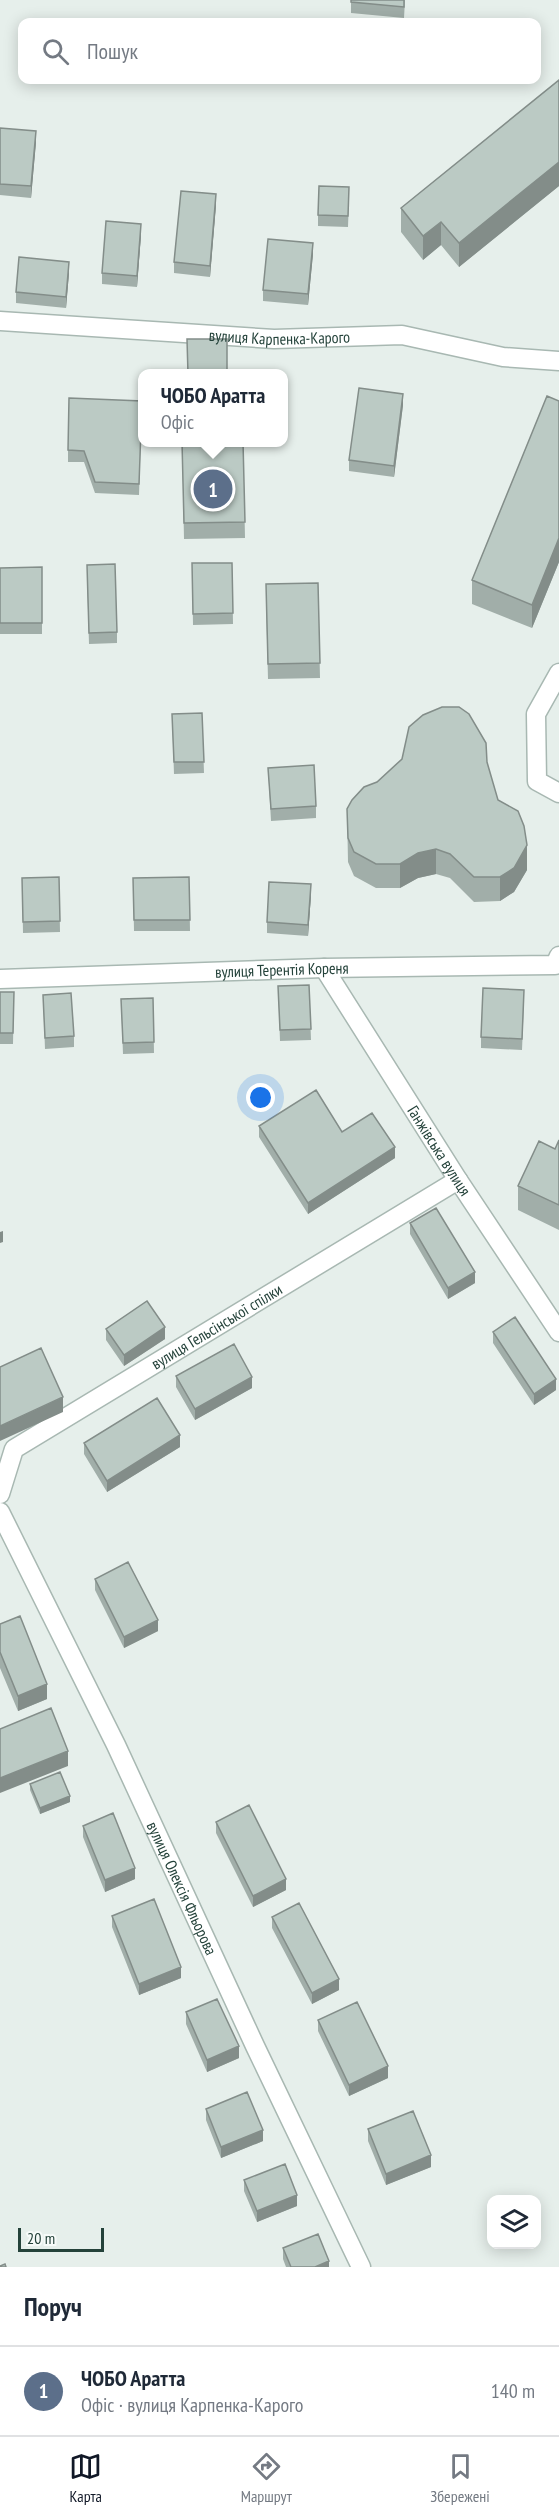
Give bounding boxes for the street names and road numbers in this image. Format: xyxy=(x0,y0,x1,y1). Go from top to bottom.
street label: вулиця Карпенка-Карого xyxy=(208,325,350,349)
street label: вулиця Терентія Кореня xyxy=(215,958,349,982)
street label: Ганжівська вулиця xyxy=(403,1102,476,1199)
street label: вулиця Гельсінської спілки xyxy=(148,1279,286,1374)
street label: вулиця Олексія Фльорова xyxy=(143,1818,222,1958)

